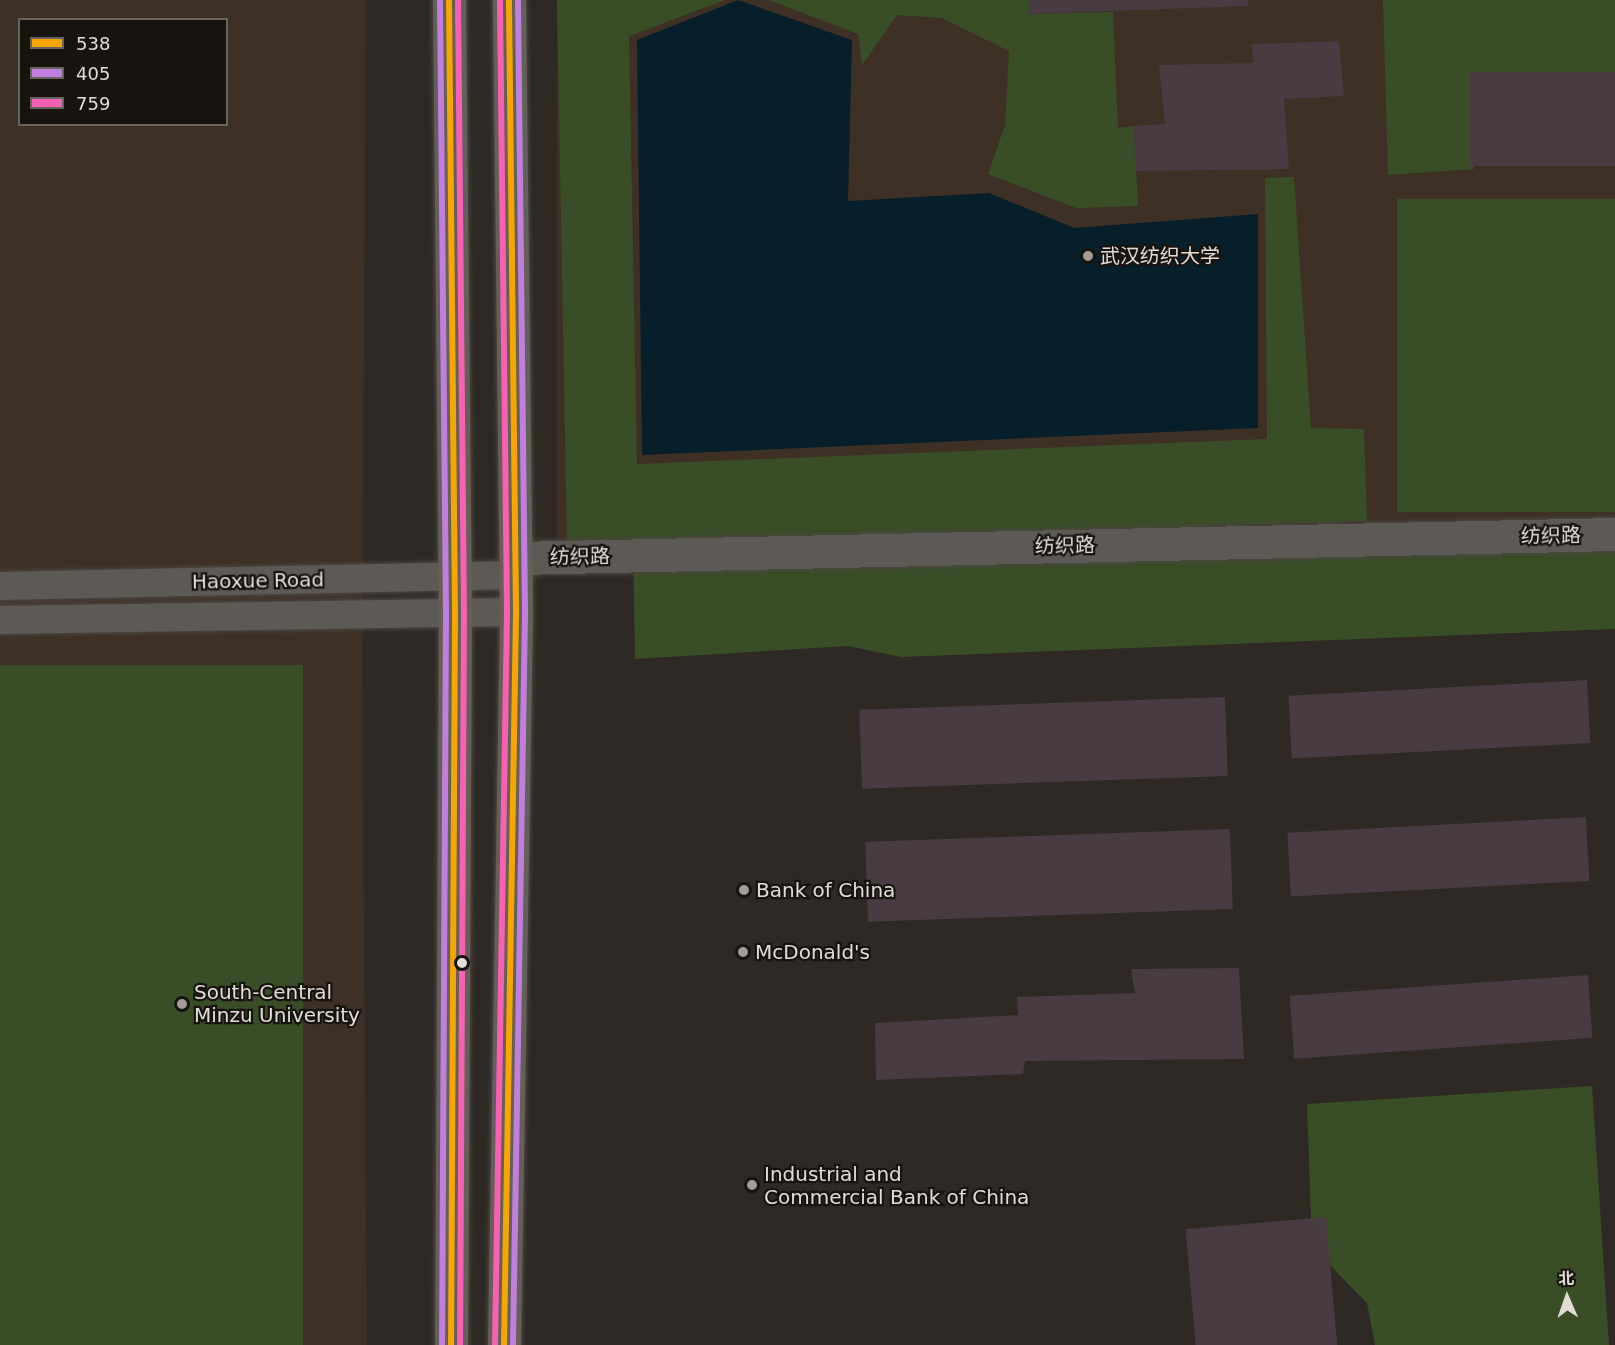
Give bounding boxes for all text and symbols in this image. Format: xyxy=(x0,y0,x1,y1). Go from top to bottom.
legend xyxy=(18,18,228,126)
text: 538 xyxy=(76,33,110,54)
text: 405 xyxy=(76,63,110,84)
text: 759 xyxy=(76,93,110,114)
place label: 武汉纺织大学 xyxy=(1100,244,1220,268)
marker: 武汉纺织大学 xyxy=(1081,249,1095,263)
street label: 纺织路 xyxy=(1521,523,1581,549)
street label: 纺织路 xyxy=(1035,533,1095,559)
street label: 纺织路 xyxy=(550,544,610,570)
street label: Haoxue Road xyxy=(192,568,324,594)
place label: Bank of China xyxy=(756,878,895,902)
marker: Bank of China xyxy=(737,883,751,897)
place label: McDonald's xyxy=(755,940,870,964)
marker: McDonald's xyxy=(736,945,750,959)
unlabelled marker xyxy=(456,957,468,969)
place label: South-Central Minzu University xyxy=(194,981,360,1028)
marker: South-Central Minzu University xyxy=(175,997,189,1011)
place label: Industrial and Commercial Bank of China xyxy=(764,1162,1029,1209)
marker: Industrial and Commercial Bank of China xyxy=(745,1178,759,1192)
north arrow xyxy=(1537,1267,1597,1327)
text: 北 xyxy=(1558,1269,1575,1288)

